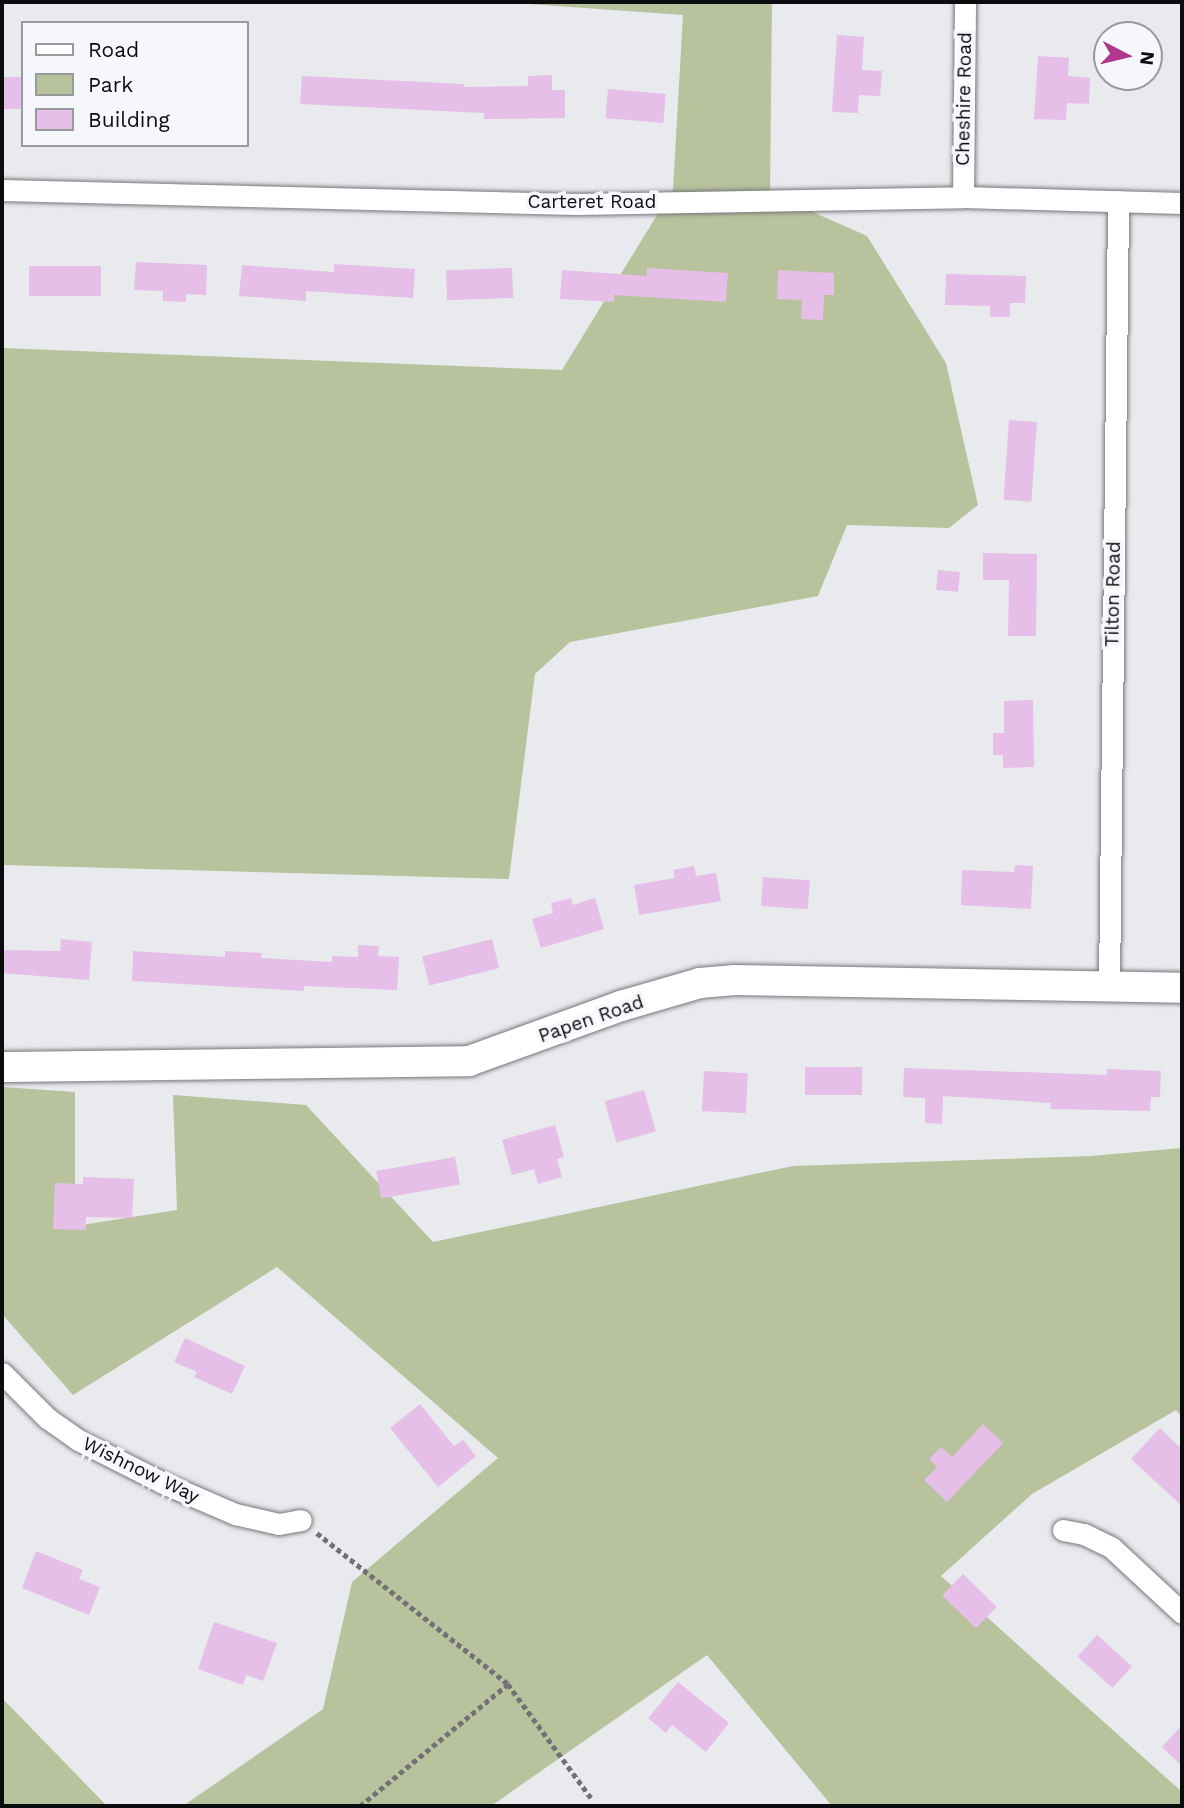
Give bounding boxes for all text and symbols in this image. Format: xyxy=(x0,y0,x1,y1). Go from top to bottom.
legend xyxy=(21,21,248,147)
north arrow xyxy=(1093,21,1163,91)
street label: Cheshire Road xyxy=(951,32,977,166)
text: Road xyxy=(88,37,139,62)
text: N xyxy=(1135,50,1160,67)
text: Park xyxy=(88,72,133,97)
text: Building xyxy=(88,107,170,132)
street label: Carteret Road xyxy=(528,191,656,213)
street label: Tilton Road xyxy=(1101,541,1125,647)
street label: Papen Road xyxy=(535,990,647,1048)
street label: Wishnow Way xyxy=(79,1432,203,1508)

